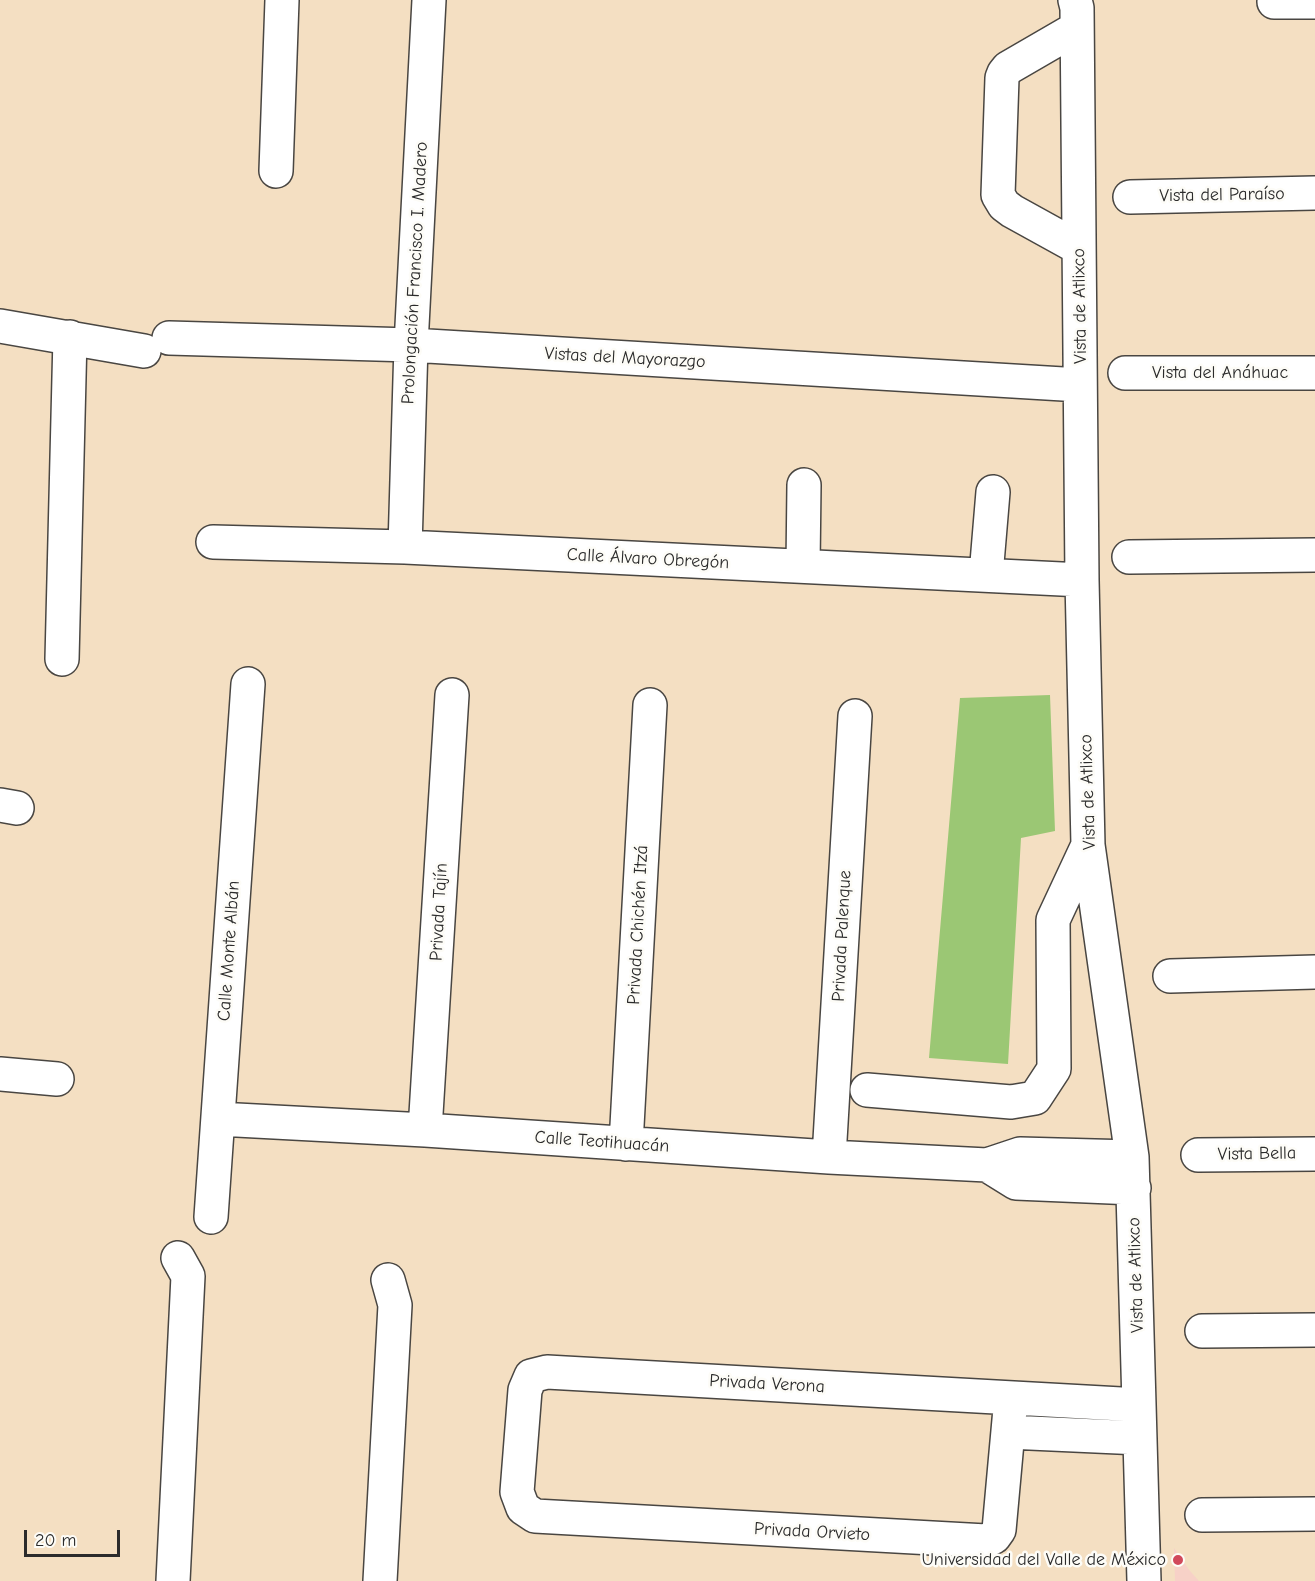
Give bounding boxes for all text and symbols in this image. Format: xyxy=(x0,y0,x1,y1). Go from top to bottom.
street label: Prolongación Francisco I. Madero xyxy=(397,141,433,405)
street label: Vista del Paraíso xyxy=(1159,183,1285,207)
street label: Vista de Atlixco xyxy=(1068,248,1092,364)
street label: Vistas del Mayorazgo xyxy=(544,343,706,373)
street label: Vista del Anáhuac xyxy=(1152,362,1288,384)
street label: Calle Álvaro Obregón xyxy=(566,544,730,574)
street label: Vista de Atlixco xyxy=(1075,734,1101,850)
street label: Privada Chichén Itzá xyxy=(623,845,653,1005)
street label: Privada Tajín xyxy=(426,863,452,961)
street label: Privada Palenque xyxy=(828,870,856,1002)
street label: Calle Monte Albán xyxy=(213,880,245,1022)
street label: Calle Teotihuacán xyxy=(534,1127,670,1157)
street label: Vista Bella xyxy=(1218,1143,1296,1165)
street label: Vista de Atlixco xyxy=(1123,1217,1149,1333)
street label: Privada Verona xyxy=(709,1370,825,1398)
scale bar xyxy=(27,1518,123,1556)
street label: Privada Orvieto xyxy=(753,1518,871,1546)
text: 20 m xyxy=(35,1530,76,1551)
place label: Universidad del Valle de México xyxy=(921,1549,1166,1571)
marker: Universidad del Valle de México xyxy=(1171,1553,1185,1567)

